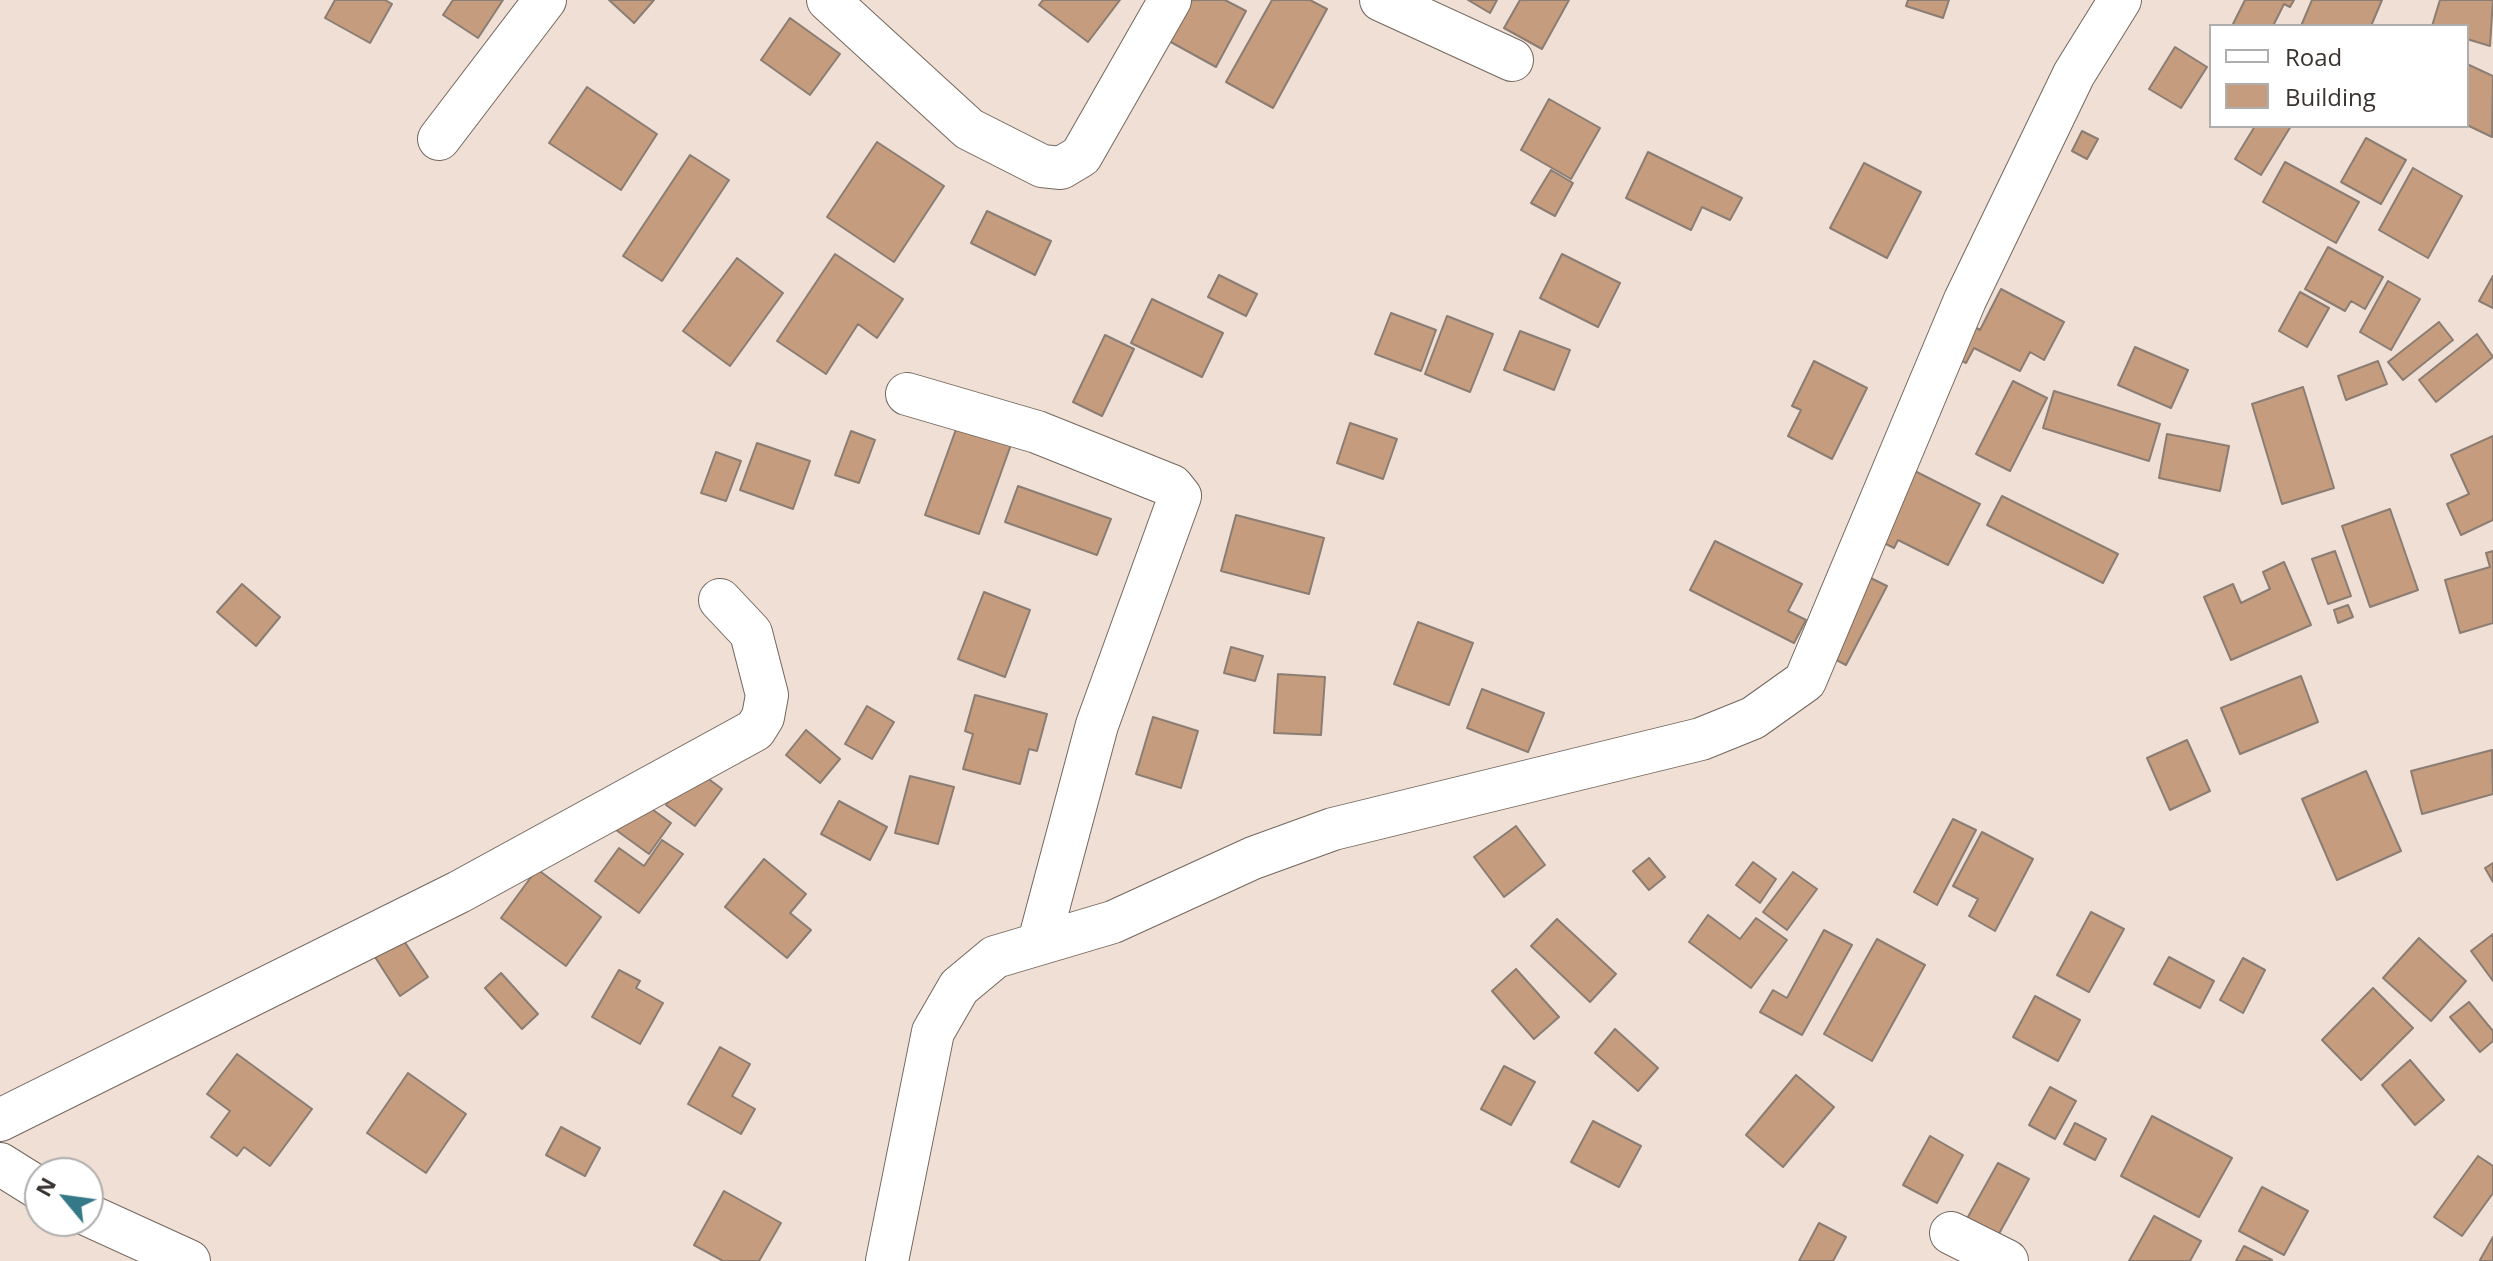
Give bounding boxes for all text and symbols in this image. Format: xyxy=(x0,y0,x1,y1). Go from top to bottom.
legend xyxy=(2209,24,2469,128)
text: Road xyxy=(2285,40,2342,73)
text: Building xyxy=(2285,80,2376,113)
north arrow xyxy=(24,1157,104,1237)
text: N xyxy=(27,1171,62,1201)

